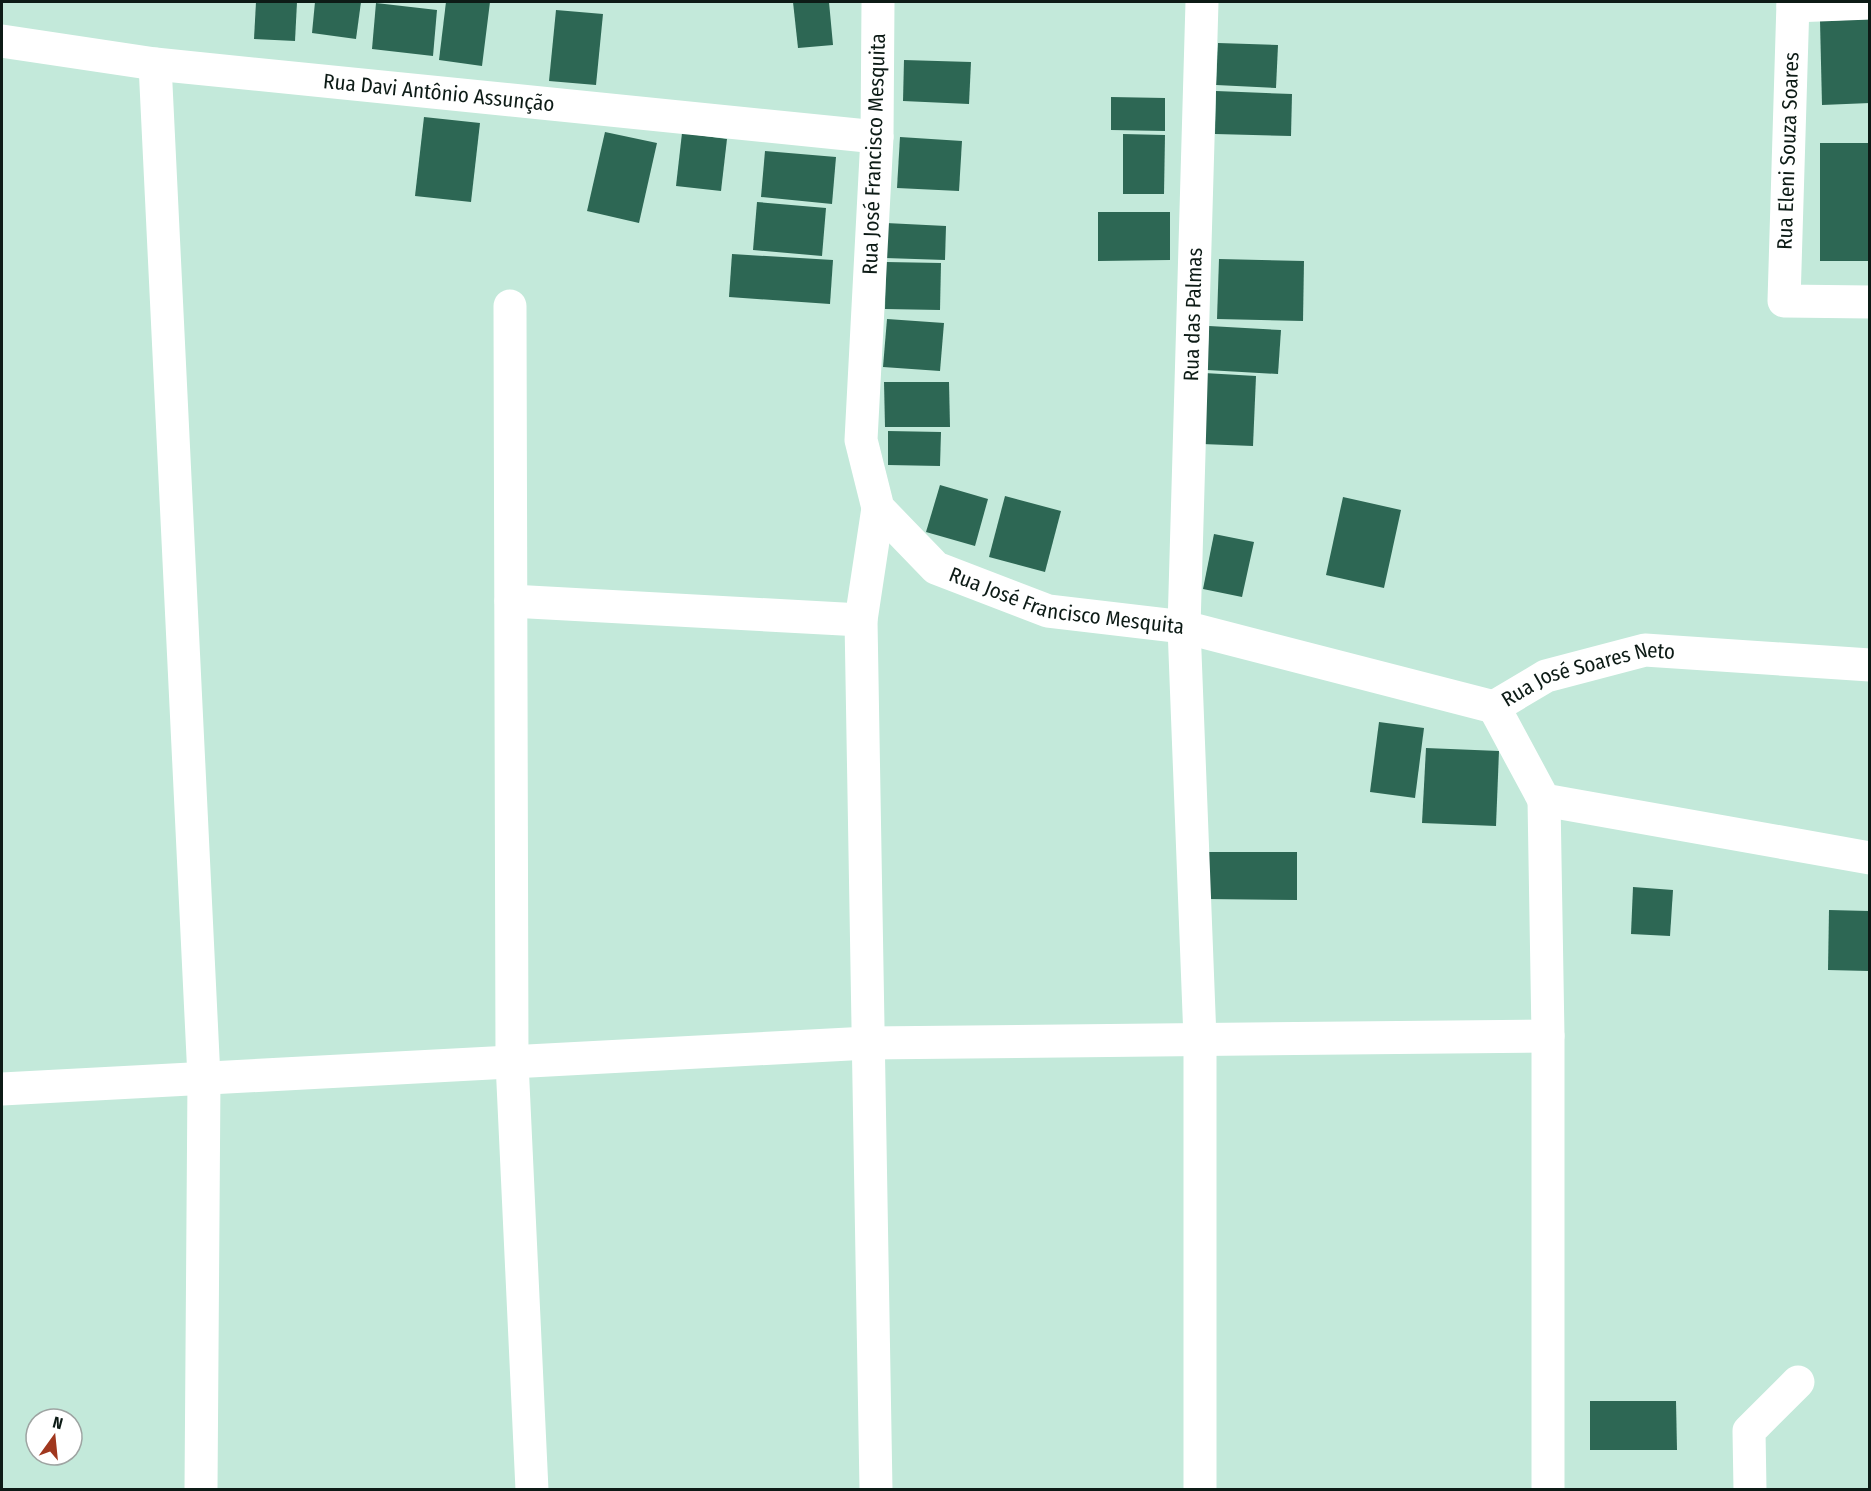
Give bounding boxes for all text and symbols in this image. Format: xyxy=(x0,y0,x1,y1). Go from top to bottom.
street label: Rua José Francisco Mesquita xyxy=(857,33,891,275)
street label: Rua Eleni Souza Soares xyxy=(1772,52,1804,250)
street label: Rua Davi Antônio Assunção xyxy=(322,68,556,117)
street label: Rua das Palmas xyxy=(1178,247,1208,382)
street label: Rua José Francisco Mesquita xyxy=(945,561,1186,640)
street label: Rua José Soares Neto xyxy=(1497,637,1676,713)
north arrow xyxy=(24,1407,84,1467)
text: N xyxy=(51,1413,65,1433)

